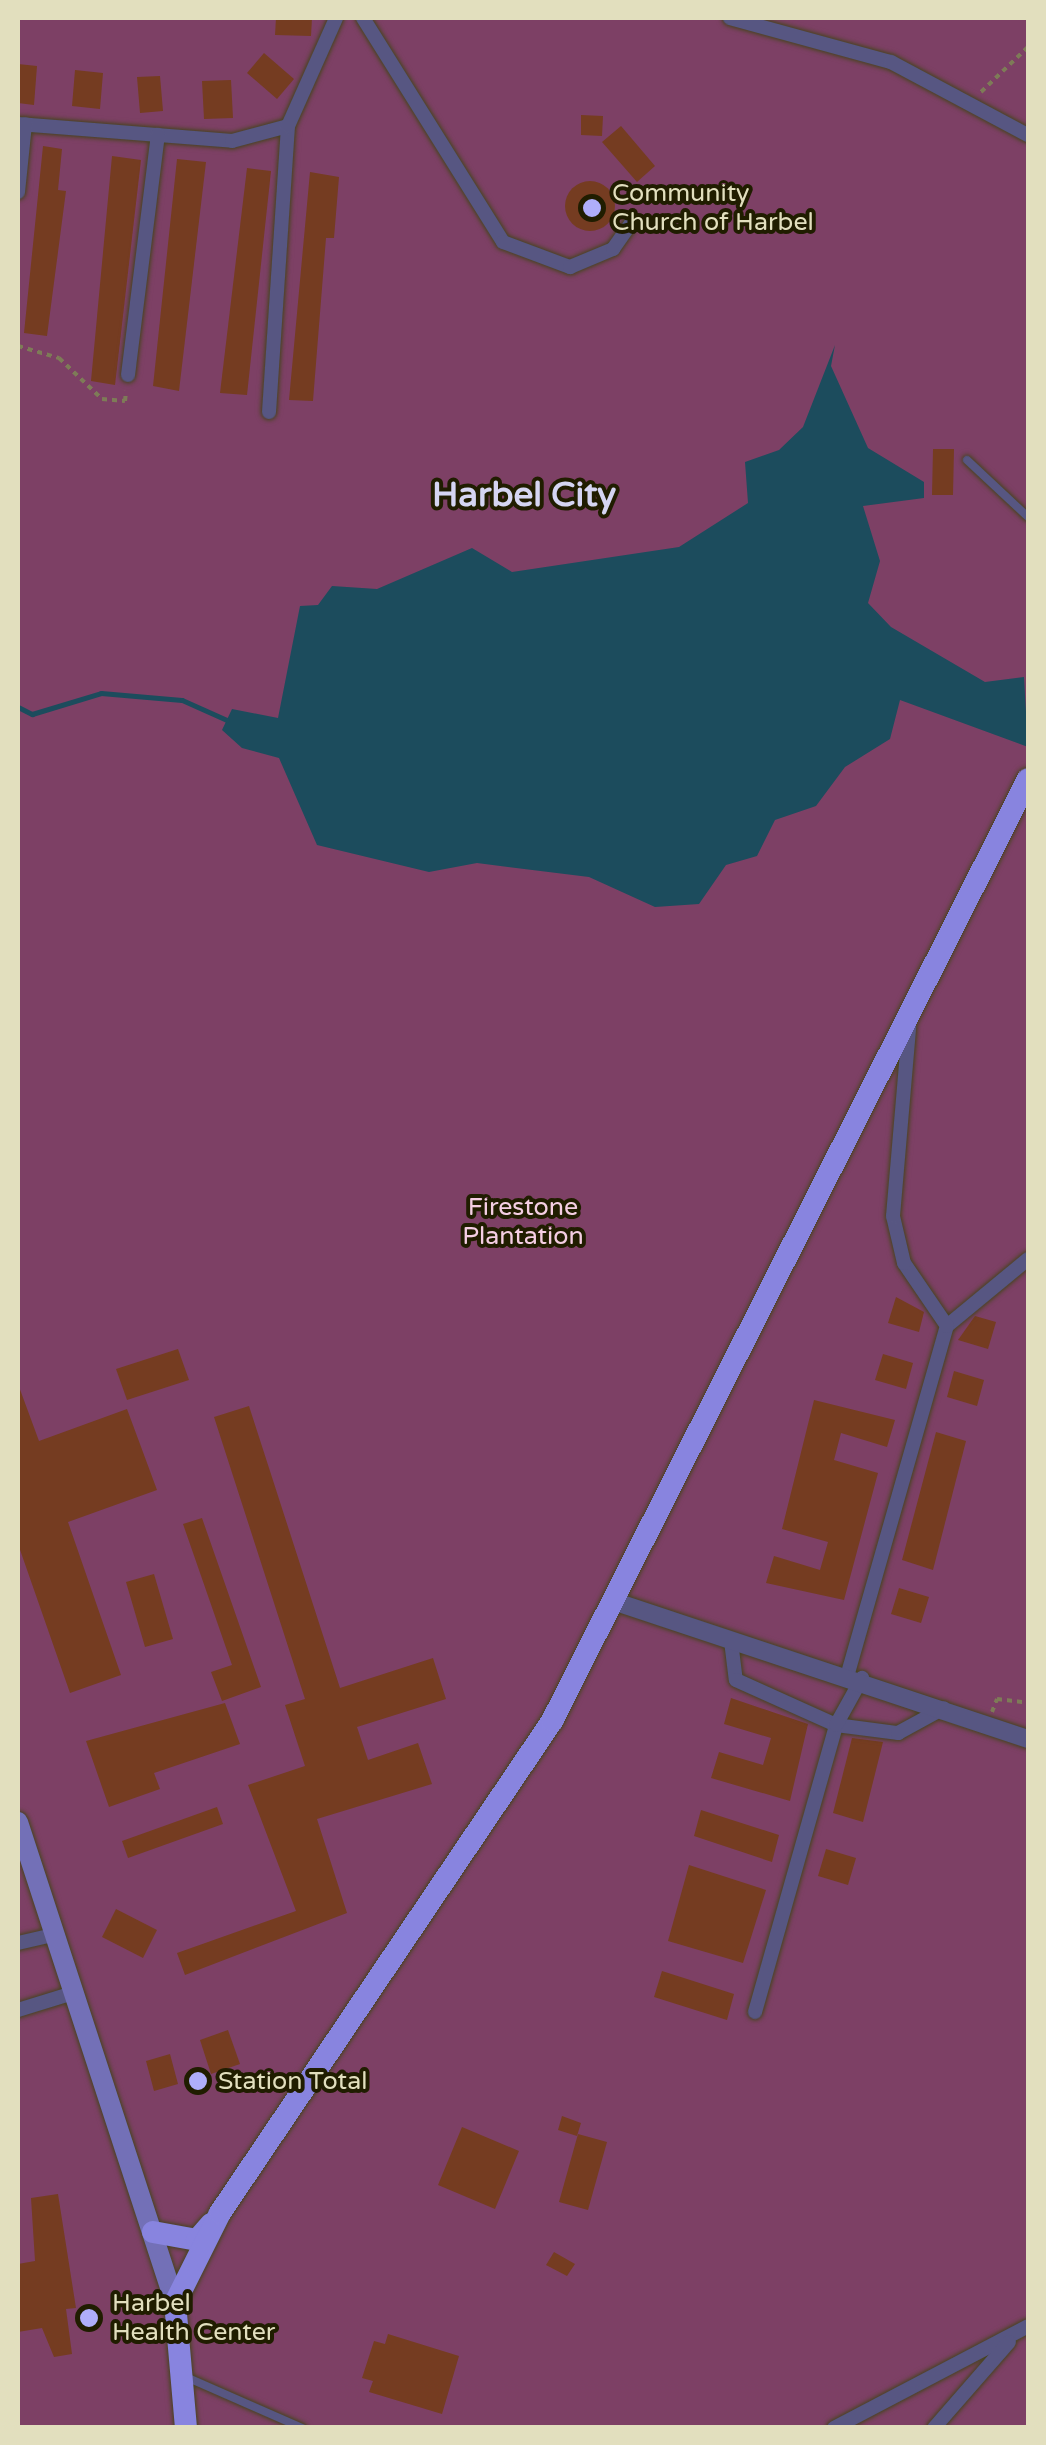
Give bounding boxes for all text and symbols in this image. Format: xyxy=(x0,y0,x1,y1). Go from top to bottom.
place label: Community Church of Harbel xyxy=(612,179,814,238)
marker: Community Church of Harbel xyxy=(581,197,603,219)
district label: Harbel City xyxy=(432,474,616,516)
park label: Firestone Plantation xyxy=(462,1193,584,1252)
place label: Station Total xyxy=(218,2066,367,2096)
marker: Station Total xyxy=(187,2070,209,2092)
place label: Harbel Health Center xyxy=(112,2289,275,2348)
marker: Harbel Health Center xyxy=(76,2305,102,2331)

